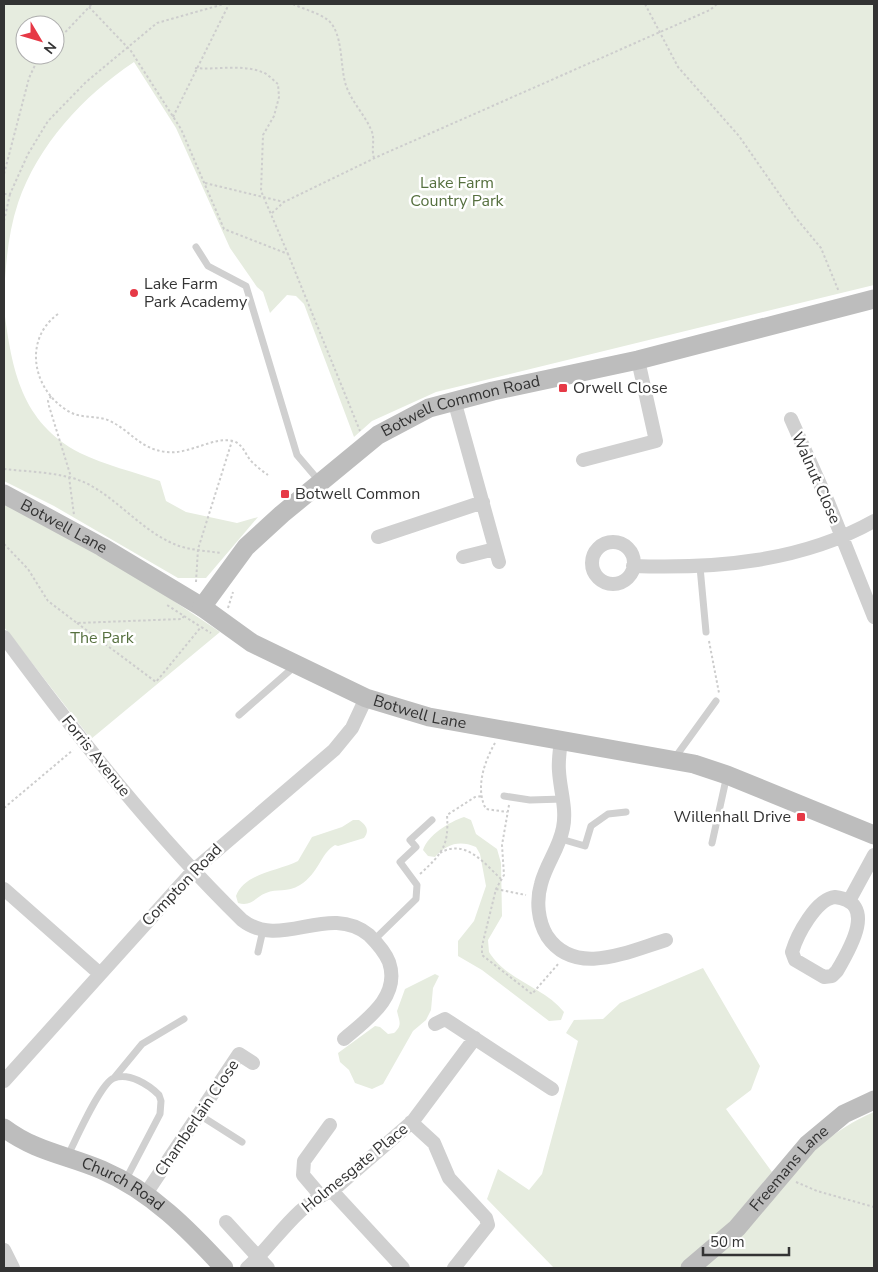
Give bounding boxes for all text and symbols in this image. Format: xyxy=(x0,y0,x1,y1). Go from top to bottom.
north arrow xyxy=(15,15,65,65)
text: N xyxy=(39,38,61,58)
park label: Lake Farm Country Park xyxy=(410,172,505,212)
place label: Lake Farm Park Academy xyxy=(144,273,248,313)
marker: Lake Farm Park Academy xyxy=(128,287,140,299)
street label: Botwell Common Road xyxy=(377,370,542,442)
place label: Orwell Close xyxy=(573,377,667,399)
marker: Orwell Close xyxy=(557,382,569,394)
street label: Walnut Close xyxy=(786,429,846,527)
place label: Botwell Common xyxy=(295,483,420,505)
marker: Botwell Common xyxy=(279,488,291,500)
street label: Botwell Lane xyxy=(17,494,111,559)
park label: The Park xyxy=(70,627,135,649)
street label: Botwell Lane xyxy=(370,690,468,734)
street label: Forris Avenue xyxy=(56,711,136,801)
place label: Willenhall Drive xyxy=(674,806,791,828)
marker: Willenhall Drive xyxy=(795,811,807,823)
street label: Compton Road xyxy=(137,839,227,931)
street label: Chamberlain Close xyxy=(150,1055,244,1181)
street label: Holmesgate Place xyxy=(297,1118,413,1218)
street label: Freemans Lane xyxy=(745,1120,833,1216)
street label: Church Road xyxy=(78,1152,169,1216)
scale bar xyxy=(703,1224,789,1256)
text: 50 m xyxy=(710,1232,745,1252)

